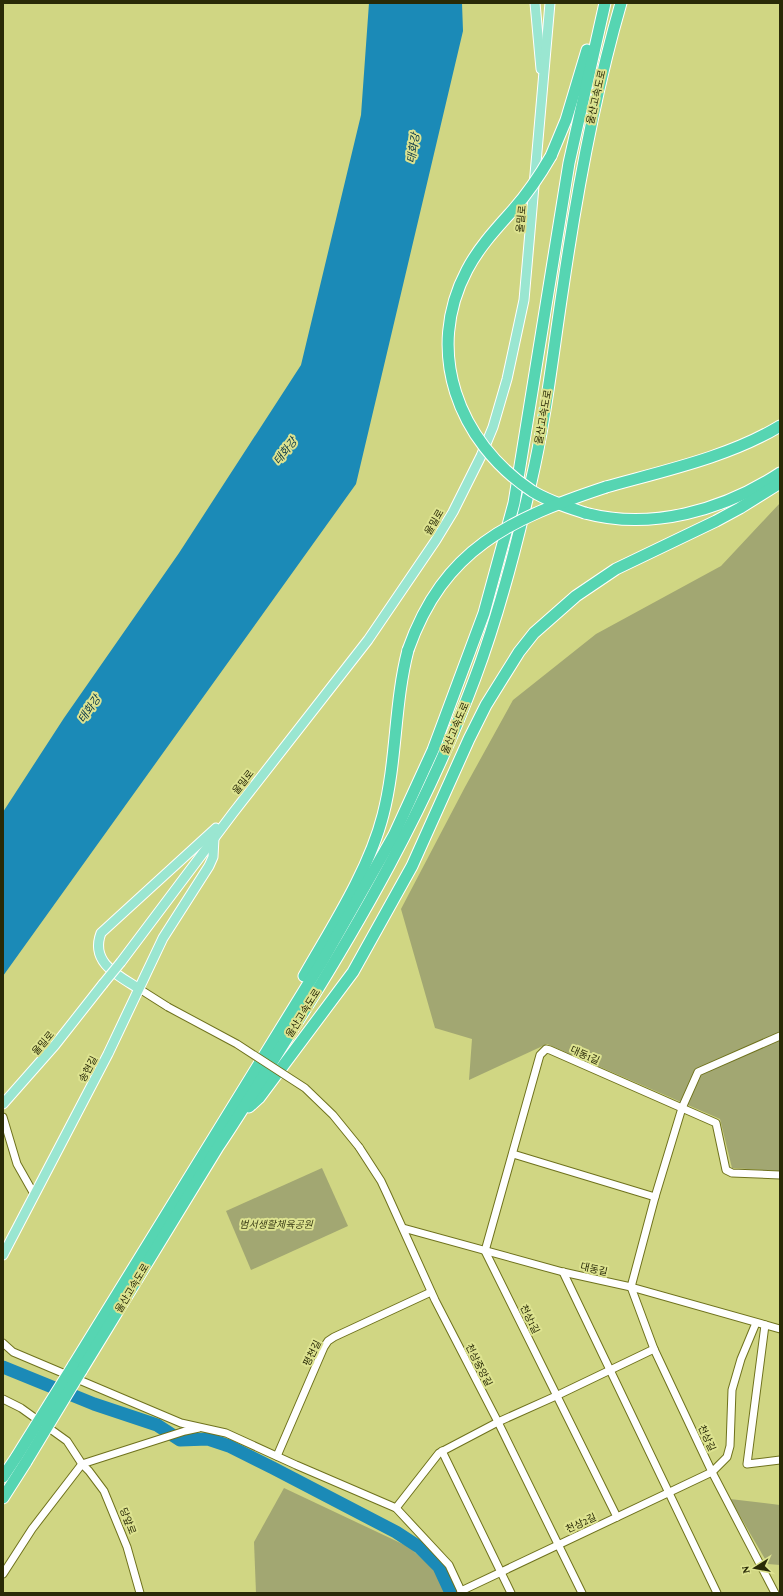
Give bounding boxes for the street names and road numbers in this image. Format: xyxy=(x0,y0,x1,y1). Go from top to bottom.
street label: 울산고속도로 xyxy=(584,69,608,125)
street label: 울밀로 xyxy=(514,205,528,233)
street label: 울산고속도로 xyxy=(533,389,553,445)
street label: 울밀로 xyxy=(422,507,446,537)
street label: 울산고속도로 xyxy=(439,700,471,756)
street label: 울밀로 xyxy=(230,768,256,796)
street label: 울산고속도로 xyxy=(284,987,322,1039)
street label: 울밀로 xyxy=(30,1029,56,1057)
street label: 대동1길 xyxy=(569,1044,601,1066)
street label: 송현길 xyxy=(77,1054,99,1084)
street label: 대동길 xyxy=(579,1261,609,1277)
street label: 울산고속도로 xyxy=(113,1262,151,1314)
street label: 천상1길 xyxy=(518,1303,542,1335)
street label: 평천길 xyxy=(301,1338,323,1368)
street label: 천상중앙길 xyxy=(464,1342,494,1388)
street label: 천상길 xyxy=(696,1423,718,1453)
street label: 당앞로 xyxy=(118,1506,138,1536)
street label: 천상2길 xyxy=(564,1511,598,1535)

